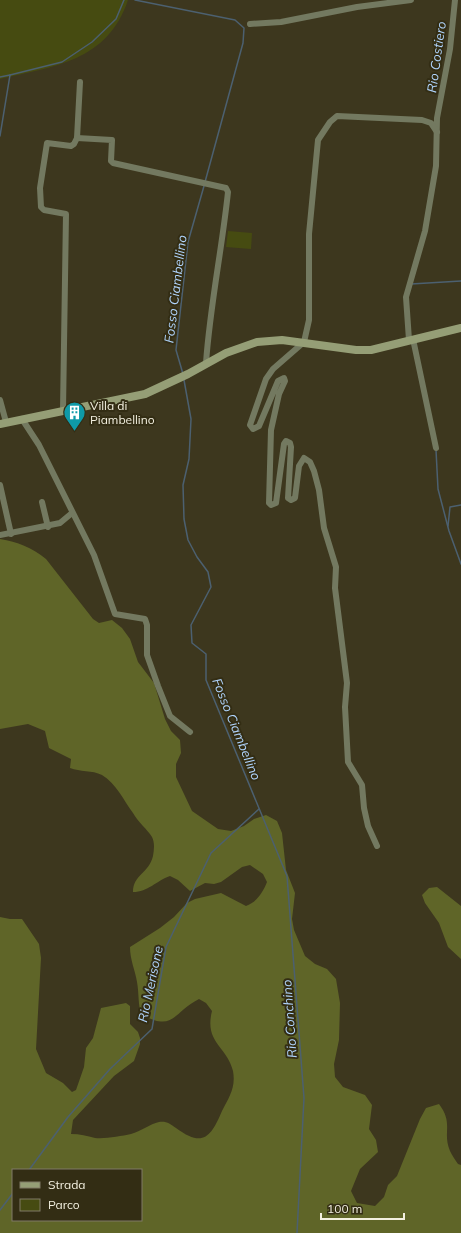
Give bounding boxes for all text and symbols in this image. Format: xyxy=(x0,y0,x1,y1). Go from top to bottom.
water label: Rio Costiero xyxy=(423,20,449,94)
water label: Fosso Ciambellino xyxy=(160,234,190,344)
place label: Villa di Piambellino xyxy=(90,398,155,427)
building icon: Villa di Piambellino xyxy=(61,399,87,432)
water label: Fosso Ciambellino xyxy=(209,676,265,782)
water label: Rio Merisone xyxy=(134,944,166,1024)
water label: Rio Conchino xyxy=(278,979,300,1059)
legend xyxy=(12,1169,142,1221)
text: Strada xyxy=(48,1177,86,1192)
scale bar xyxy=(321,1195,404,1221)
text: Parco xyxy=(48,1197,80,1212)
text: 100 m xyxy=(327,1201,362,1216)

